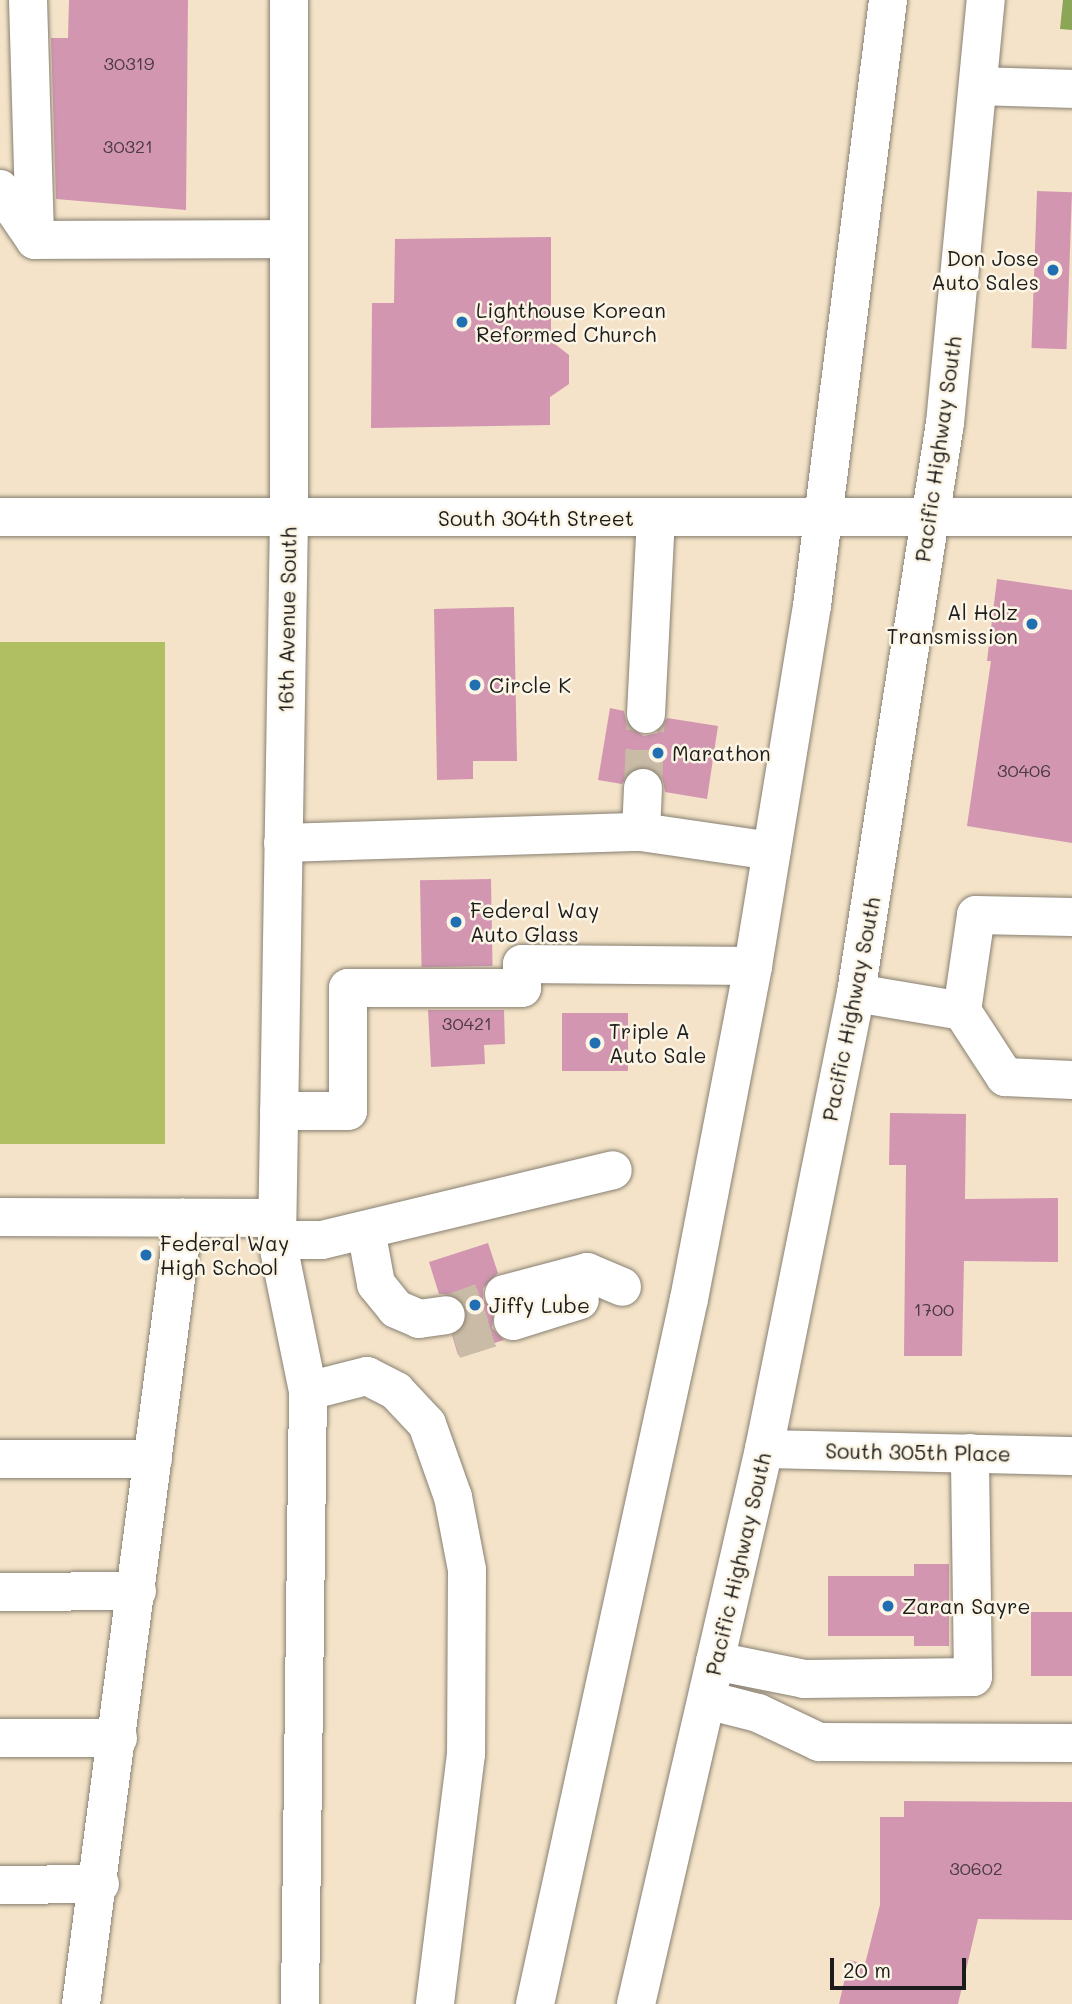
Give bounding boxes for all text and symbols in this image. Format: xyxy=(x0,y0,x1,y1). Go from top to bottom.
house number: 30319 xyxy=(104,52,154,74)
house number: 30321 xyxy=(103,135,153,157)
place label: Don Jose Auto Sales xyxy=(931,245,1039,295)
marker: Don Jose Auto Sales xyxy=(1045,262,1061,278)
place label: Lighthouse Korean Reformed Church xyxy=(476,297,666,347)
marker: Lighthouse Korean Reformed Church xyxy=(454,314,470,330)
street label: Pacific Highway South xyxy=(910,335,966,563)
street label: South 304th Street xyxy=(438,505,634,531)
street label: 16th Avenue South xyxy=(273,527,301,713)
place label: Al Holz Transmission xyxy=(887,599,1018,649)
marker: Al Holz Transmission xyxy=(1024,616,1040,632)
place label: Circle K xyxy=(489,672,571,698)
marker: Circle K xyxy=(467,677,483,693)
place label: Marathon xyxy=(672,740,771,766)
marker: Marathon xyxy=(650,745,666,761)
house number: 30406 xyxy=(997,759,1051,781)
street label: Pacific Highway South xyxy=(817,895,885,1123)
place label: Federal Way Auto Glass xyxy=(470,897,599,947)
marker: Federal Way Auto Glass xyxy=(448,914,464,930)
house number: 30421 xyxy=(442,1012,492,1034)
place label: Triple A Auto Sale xyxy=(609,1018,707,1068)
marker: Triple A Auto Sale xyxy=(587,1035,603,1051)
place label: Federal Way High School xyxy=(160,1230,289,1280)
marker: Federal Way High School xyxy=(138,1247,154,1263)
place label: Jiffy Lube xyxy=(489,1292,590,1318)
marker: Jiffy Lube xyxy=(467,1297,483,1313)
house number: 1700 xyxy=(914,1298,954,1320)
street label: South 305th Place xyxy=(825,1438,1011,1466)
street label: Pacific Highway South xyxy=(700,1450,776,1678)
place label: Zaran Sayre xyxy=(902,1593,1031,1619)
marker: Zaran Sayre xyxy=(880,1598,896,1614)
house number: 30602 xyxy=(949,1857,1003,1879)
scale bar xyxy=(834,1944,970,1988)
text: 20 m xyxy=(843,1956,891,1983)

